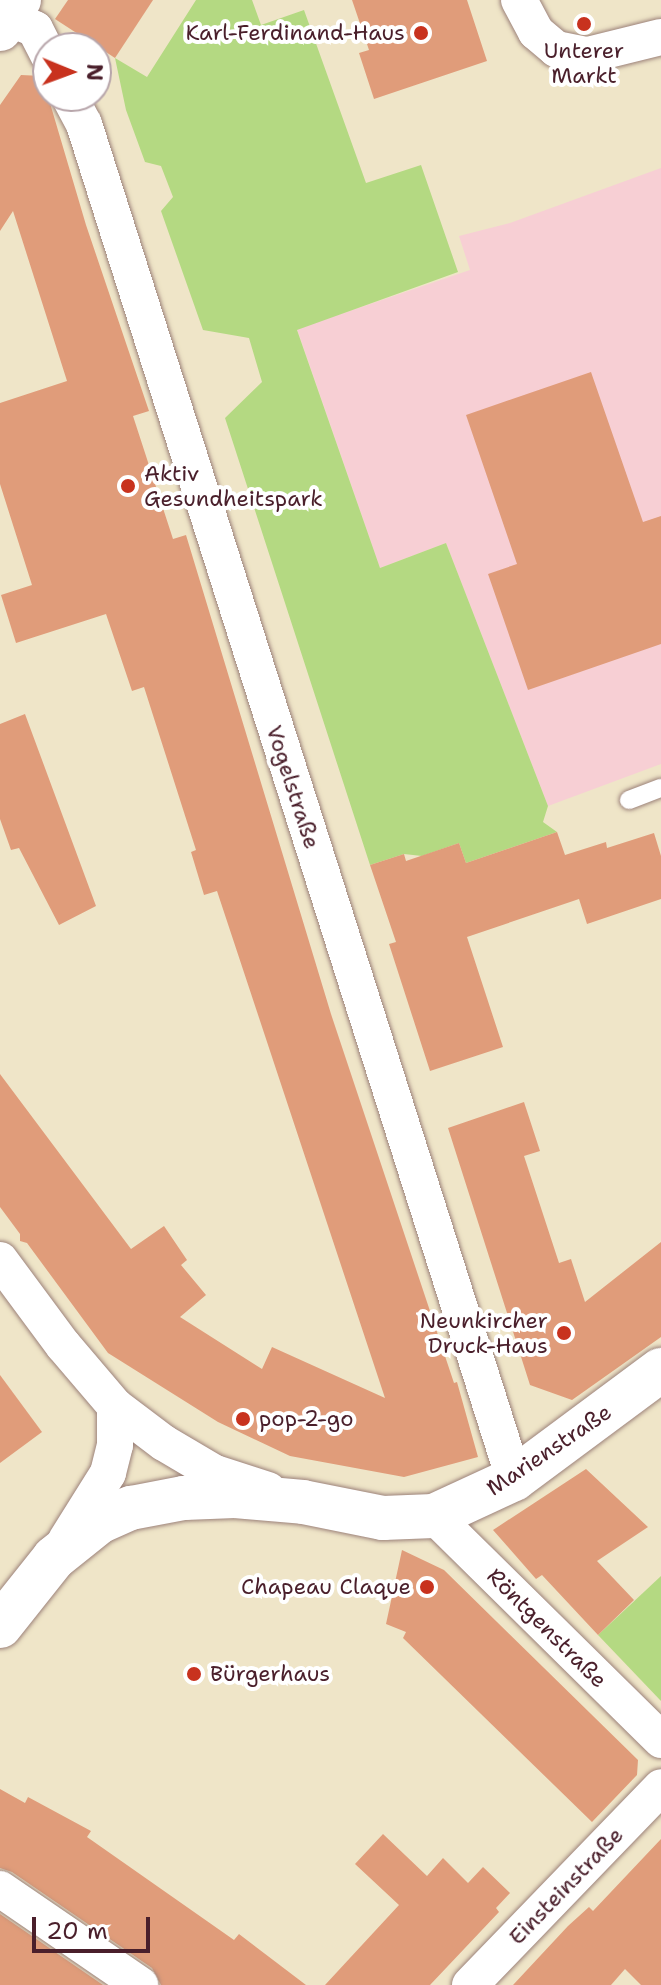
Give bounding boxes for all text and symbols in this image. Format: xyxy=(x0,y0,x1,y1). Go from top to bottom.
marker: Unterer Markt xyxy=(575,15,593,33)
place label: Karl-Ferdinand-Haus xyxy=(185,20,405,46)
marker: Karl-Ferdinand-Haus xyxy=(412,24,430,42)
north arrow xyxy=(32,32,112,112)
place label: Unterer Markt xyxy=(544,37,624,88)
text: N xyxy=(80,63,109,81)
place label: Aktiv Gesundheitspark xyxy=(144,460,323,512)
marker: Aktiv Gesundheitspark xyxy=(119,477,137,495)
street label: Vogelstraße xyxy=(261,722,325,852)
place label: Neunkircher Druck-Haus xyxy=(420,1307,548,1358)
marker: Neunkircher Druck-Haus xyxy=(555,1324,573,1342)
street label: Marienstraße xyxy=(482,1399,616,1501)
place label: pop-2-go xyxy=(259,1406,354,1432)
marker: pop-2-go xyxy=(234,1410,252,1428)
street label: Röntgenstraße xyxy=(482,1563,612,1693)
place label: Chapeau Claque xyxy=(241,1574,411,1600)
marker: Chapeau Claque xyxy=(418,1578,436,1596)
place label: Bürgerhaus xyxy=(210,1661,330,1687)
marker: Bürgerhaus xyxy=(185,1665,203,1683)
street label: Einsteinstraße xyxy=(503,1822,629,1950)
scale bar xyxy=(36,1901,154,1951)
text: 20 m xyxy=(46,1915,108,1947)

